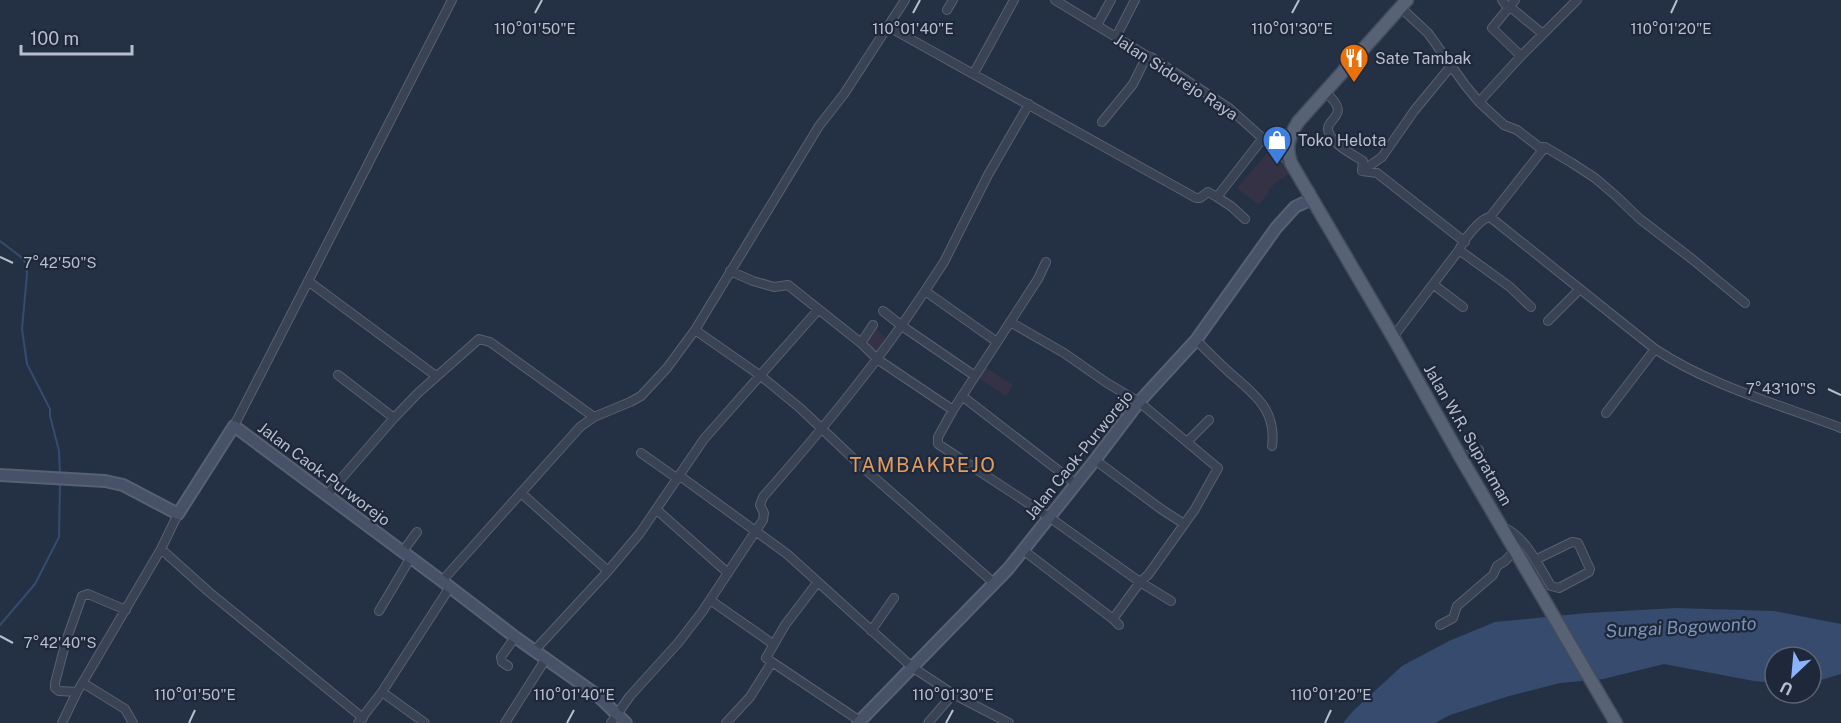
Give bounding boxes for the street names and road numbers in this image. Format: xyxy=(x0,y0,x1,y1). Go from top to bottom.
street label: Jalan Sidorejo Raya xyxy=(1111,30,1241,124)
street label: Jalan W.R. Supratman xyxy=(1420,361,1516,509)
street label: Jalan Caok-Purworejo xyxy=(1021,386,1137,524)
street label: Jalan Caok-Purworejo xyxy=(254,418,394,530)

